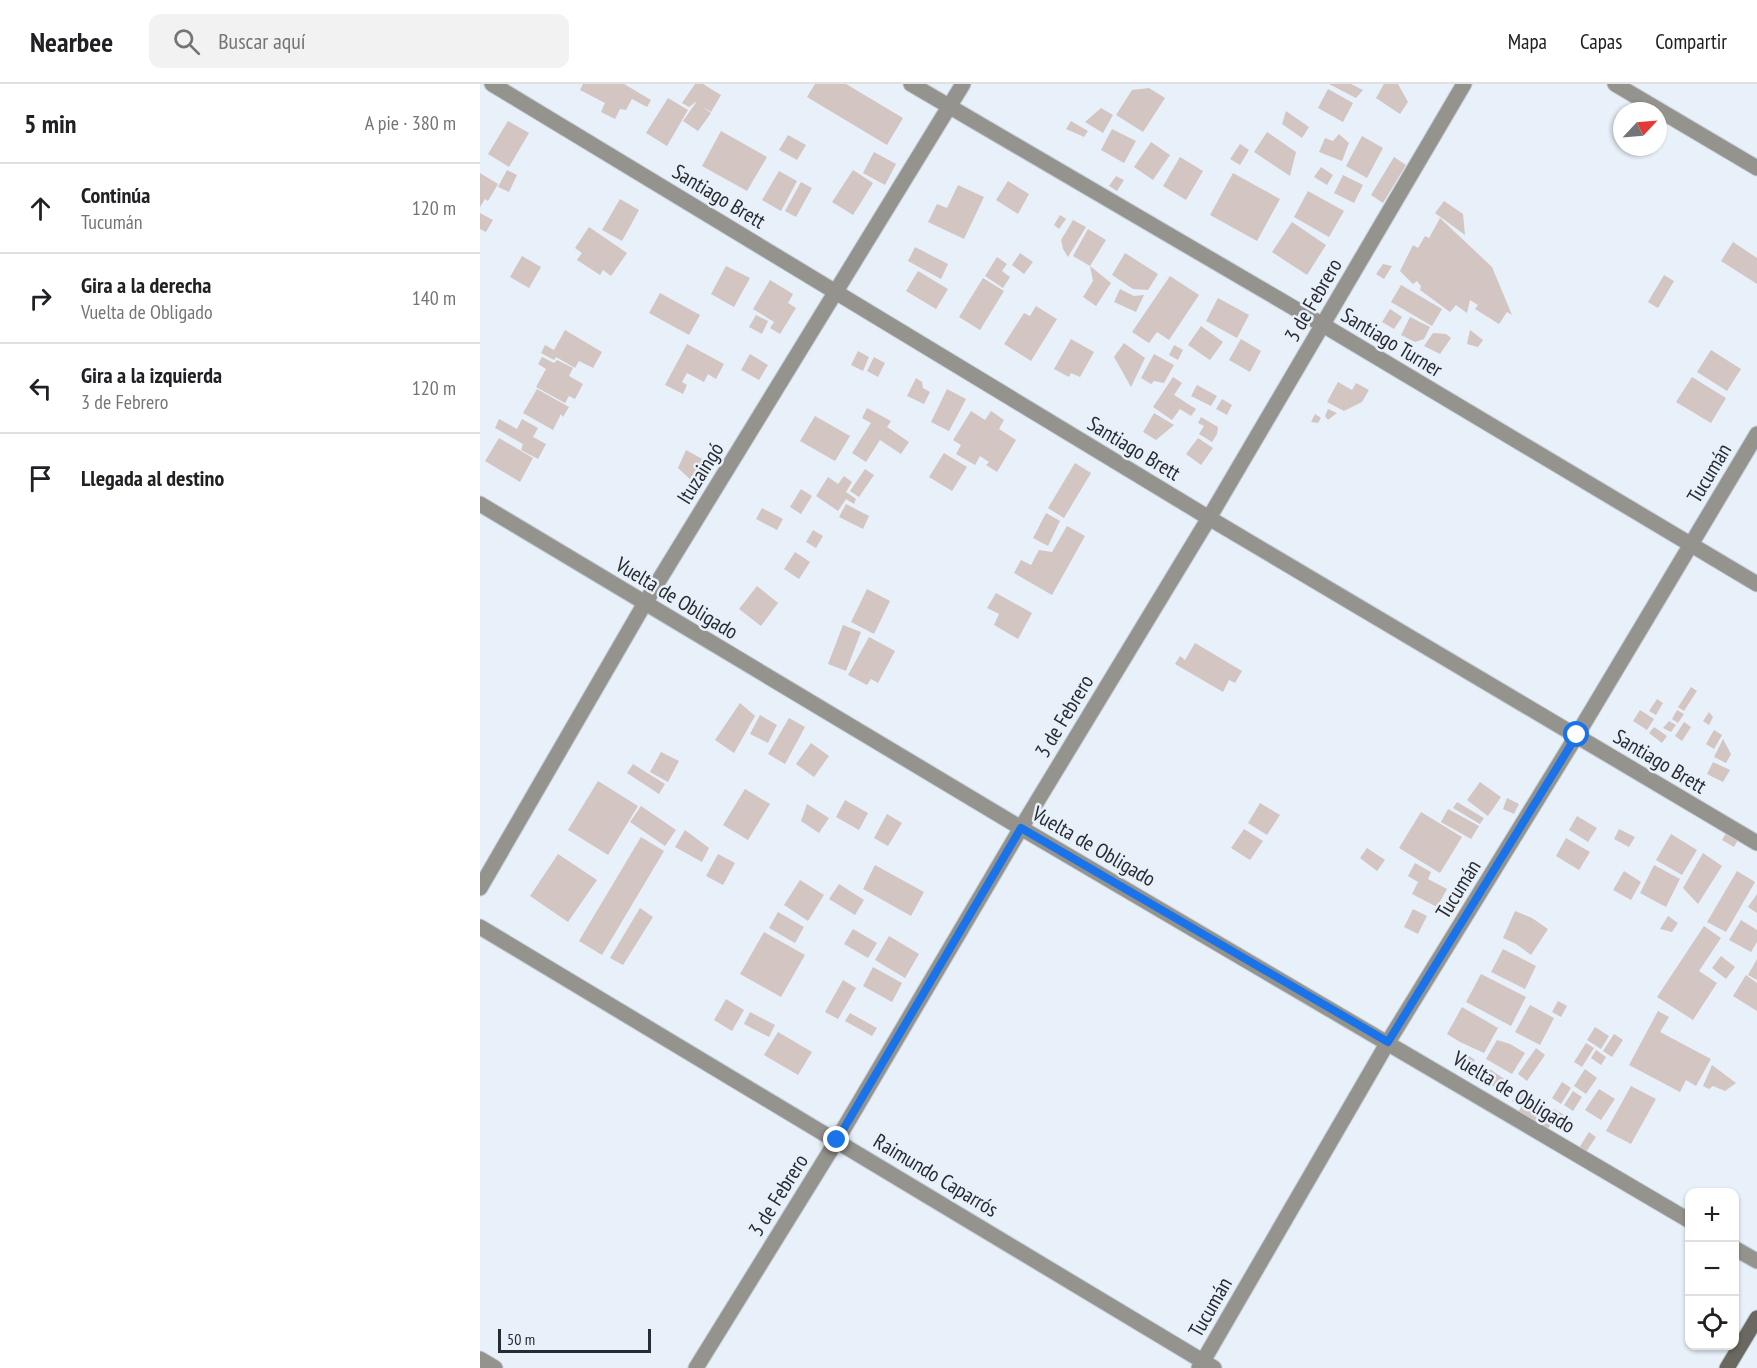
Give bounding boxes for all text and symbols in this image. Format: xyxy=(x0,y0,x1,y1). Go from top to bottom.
search box xyxy=(149,14,569,68)
text: Nearbee xyxy=(30,23,113,60)
icon: search xyxy=(170,25,203,58)
text: Buscar aquí xyxy=(218,27,306,55)
text: Mapa xyxy=(1508,28,1547,55)
text: Capas xyxy=(1580,28,1622,55)
text: Compartir xyxy=(1655,28,1727,55)
north arrow xyxy=(1613,102,1667,156)
text: 5 min xyxy=(24,107,77,140)
text: A pie · 380 m xyxy=(365,110,456,136)
street label: Santiago Brett xyxy=(668,158,771,234)
text: Continúa xyxy=(81,181,150,209)
icon: ahead xyxy=(24,192,57,225)
text: 120 m xyxy=(412,195,456,221)
text: Tucumán xyxy=(81,209,143,235)
street label: 3 de Febrero xyxy=(1278,253,1348,347)
text: Gira a la derecha xyxy=(81,271,211,299)
icon: right xyxy=(24,282,57,315)
text: 140 m xyxy=(412,285,456,311)
text: Vuelta de Obligado xyxy=(81,299,213,325)
street label: Santiago Turner xyxy=(1336,301,1448,383)
text: Gira a la izquierda xyxy=(81,361,222,389)
icon: left xyxy=(24,372,57,405)
text: 120 m xyxy=(412,375,456,401)
text: 3 de Febrero xyxy=(81,389,168,415)
street label: Santiago Brett xyxy=(1083,410,1186,486)
street label: Ituzaingó xyxy=(671,437,729,509)
street label: Tucumán xyxy=(1681,438,1737,508)
icon: arrive xyxy=(24,462,57,495)
text: Llegada al destino xyxy=(81,464,224,492)
street label: Vuelta de Obligado xyxy=(610,550,743,645)
street label: 3 de Febrero xyxy=(1029,670,1099,762)
route start xyxy=(1563,721,1589,747)
street label: Santiago Brett xyxy=(1609,723,1712,799)
street label: Vuelta de Obligado xyxy=(1027,799,1161,892)
street label: Tucumán xyxy=(1429,854,1487,924)
street label: Vuelta de Obligado xyxy=(1447,1044,1580,1139)
route end xyxy=(823,1126,849,1152)
street label: Raimundo Caparrós xyxy=(869,1127,1003,1223)
street label: 3 de Febrero xyxy=(742,1149,814,1241)
map controls xyxy=(1685,1188,1739,1350)
button: + xyxy=(1685,1188,1739,1242)
button: − xyxy=(1685,1242,1739,1296)
street label: Tucumán xyxy=(1182,1272,1238,1342)
button: locate xyxy=(1685,1296,1739,1350)
scale bar xyxy=(498,1326,651,1354)
text: 50 m xyxy=(507,1329,535,1349)

